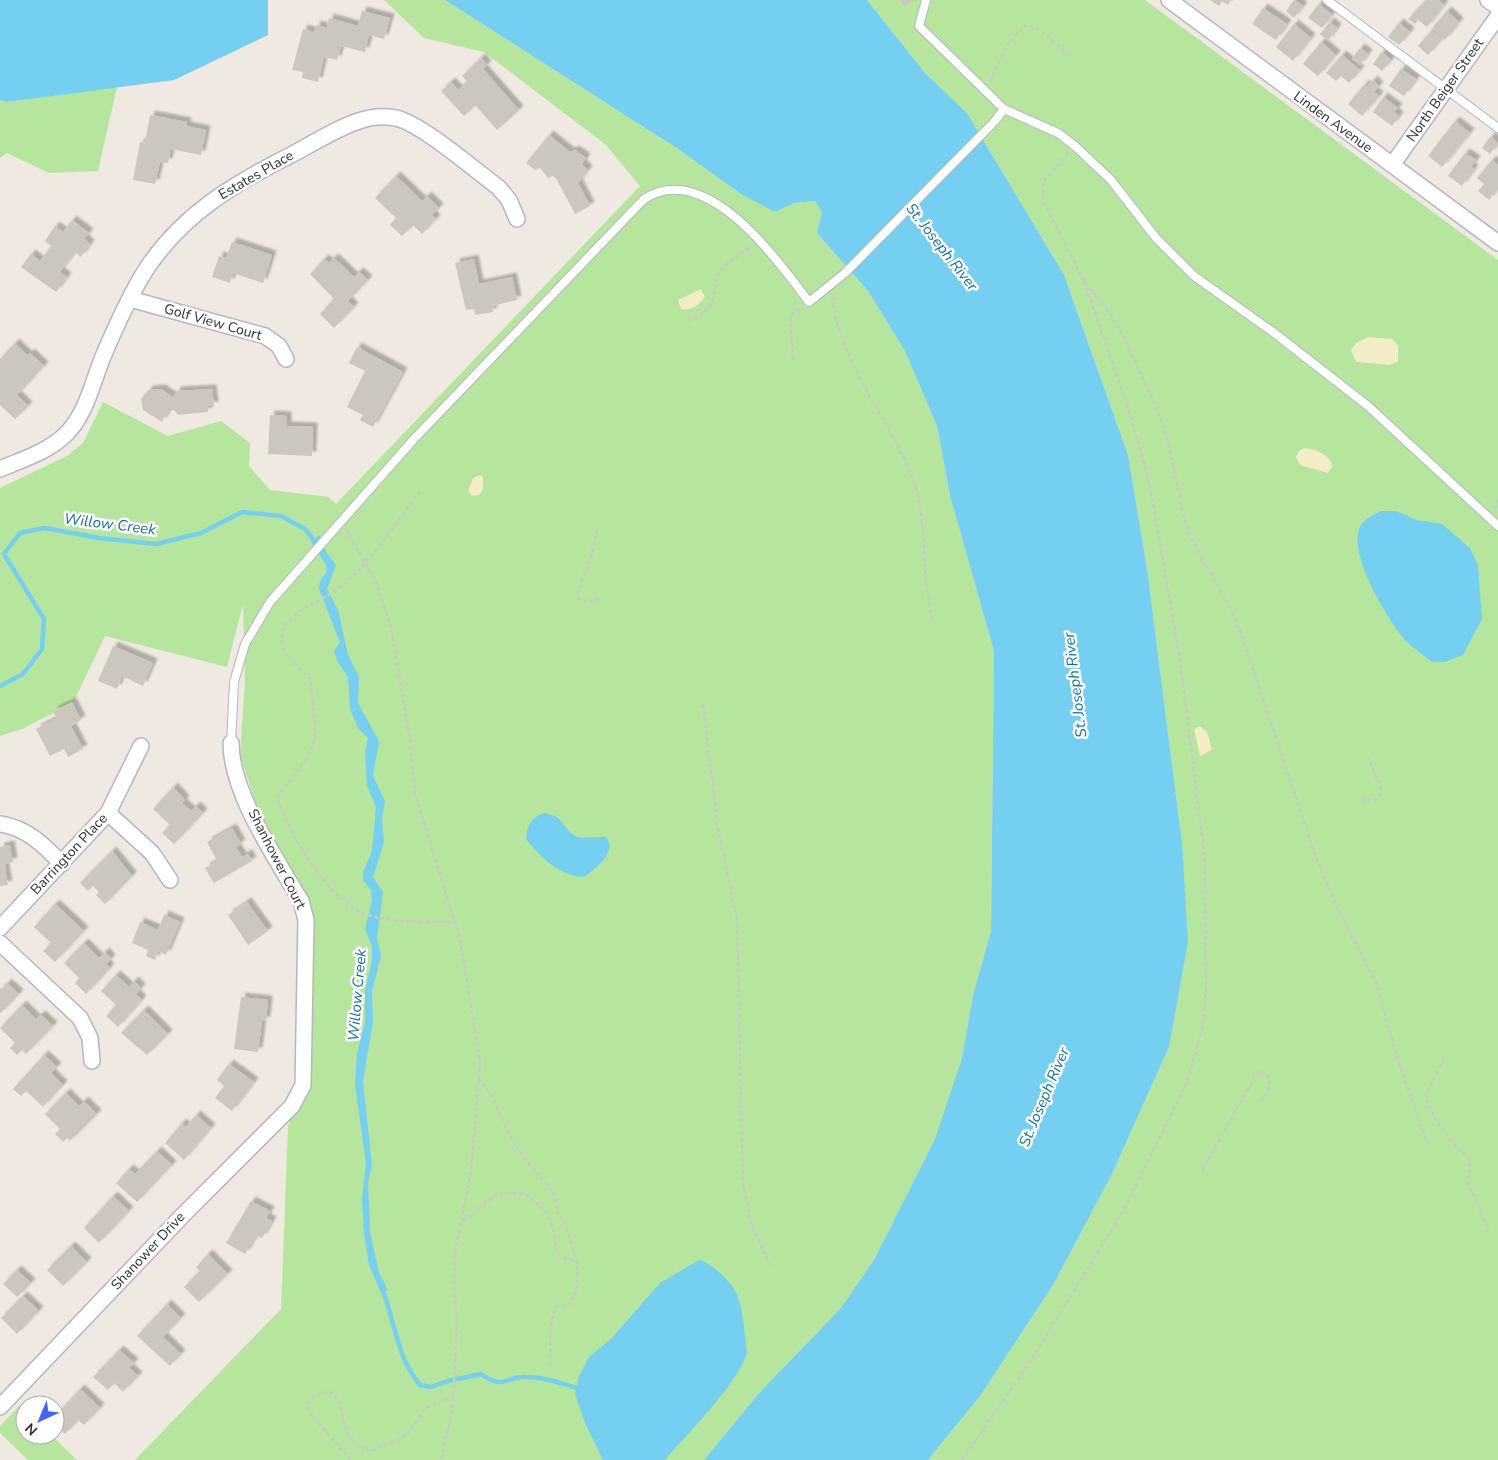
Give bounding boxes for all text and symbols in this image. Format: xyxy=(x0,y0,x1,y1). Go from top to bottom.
street label: North Beiger Street xyxy=(1402,34,1488,146)
street label: Linden Avenue xyxy=(1290,87,1376,157)
street label: Estates Place xyxy=(215,146,297,204)
water label: St. Joseph River xyxy=(902,199,983,295)
street label: Golf View Court xyxy=(162,299,264,345)
water label: Willow Creek xyxy=(63,508,158,540)
water label: St. Joseph River xyxy=(1059,631,1091,739)
street label: Shanhower Court xyxy=(244,806,311,912)
street label: Barrington Place xyxy=(26,809,112,899)
water label: Willow Creek xyxy=(343,948,371,1042)
water label: St. Joseph River xyxy=(1014,1044,1074,1150)
street label: Shanower Drive xyxy=(107,1208,189,1294)
north arrow xyxy=(15,1395,65,1445)
text: N xyxy=(21,1419,42,1439)

